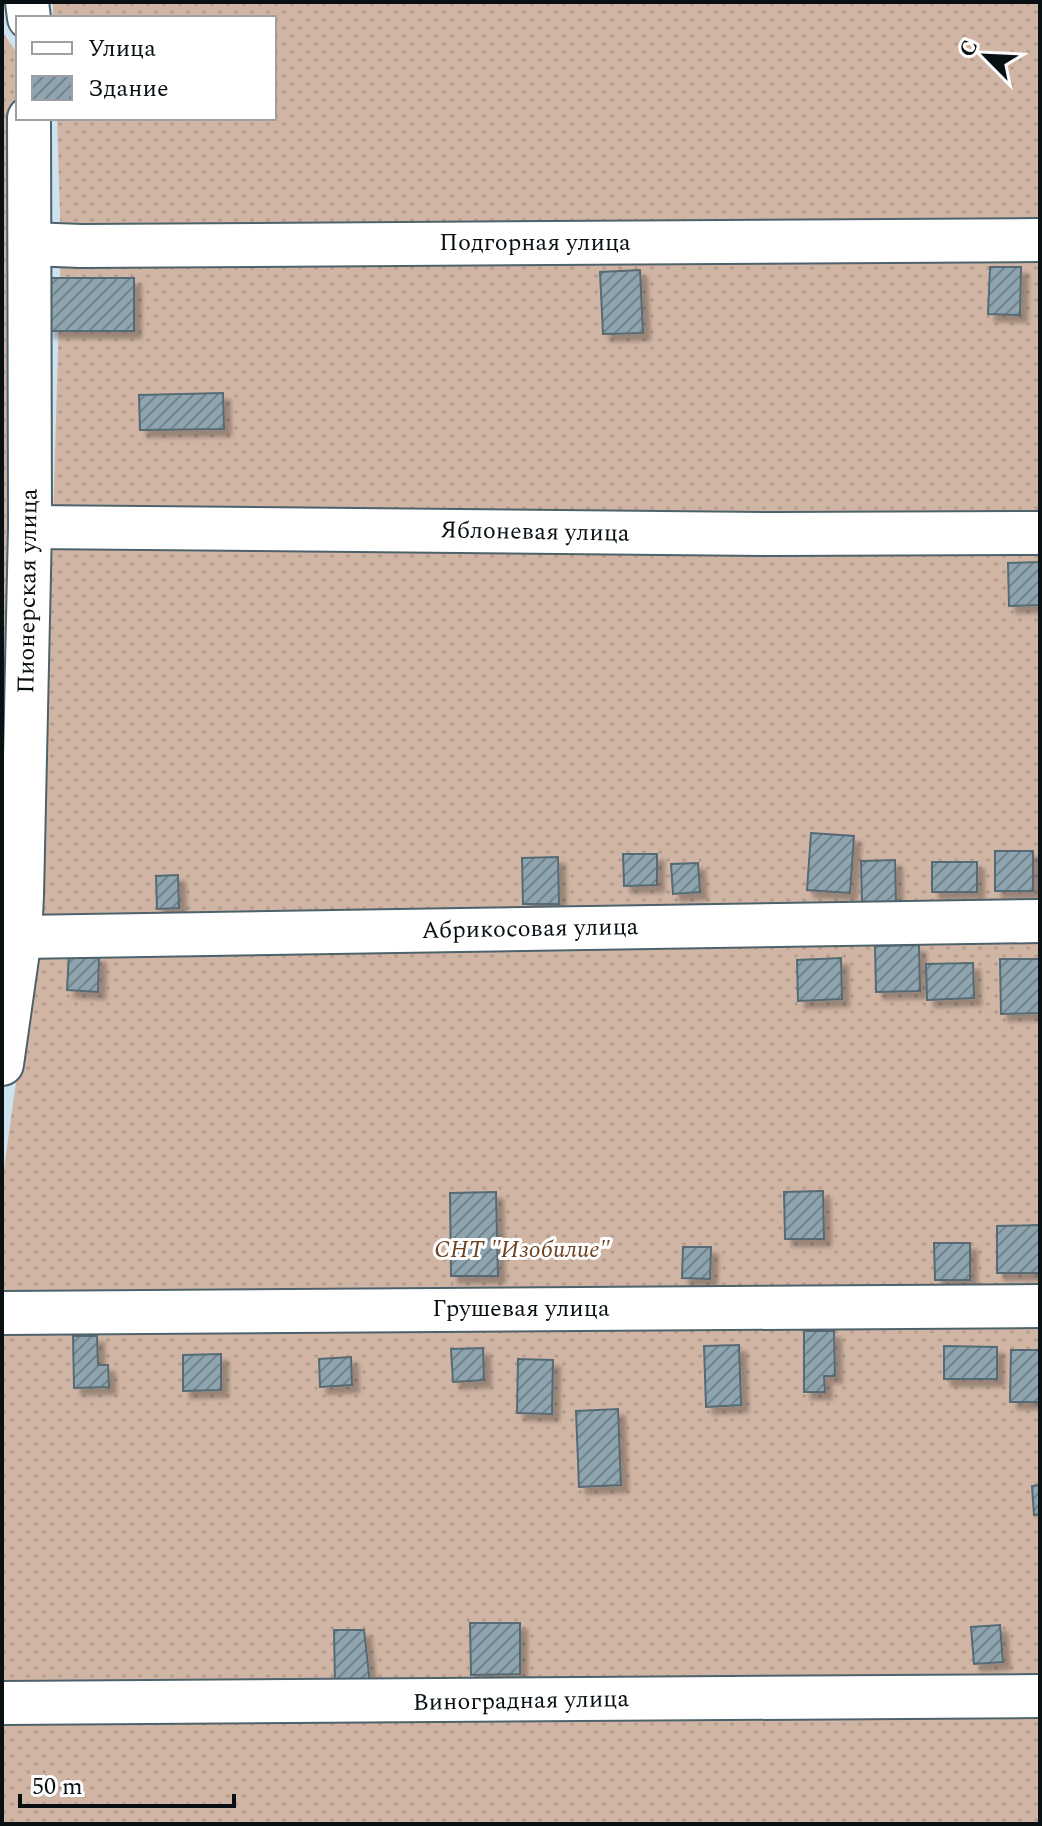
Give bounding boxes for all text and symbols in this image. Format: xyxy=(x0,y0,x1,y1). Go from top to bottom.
legend xyxy=(16,16,276,120)
north arrow xyxy=(946,16,1026,96)
text: Улица xyxy=(88,31,156,67)
text: С xyxy=(951,35,987,62)
text: Здание xyxy=(88,71,169,107)
street label: Подгорная улица xyxy=(439,225,631,261)
street label: Пионерская улица xyxy=(8,488,48,694)
street label: Яблоневая улица xyxy=(440,512,630,552)
street label: Абрикосовая улица xyxy=(421,909,639,949)
park label: СНТ "Изобилие" xyxy=(434,1232,610,1268)
street label: Грушевая улица xyxy=(432,1291,610,1327)
street label: Виноградная улица xyxy=(413,1681,630,1721)
scale bar xyxy=(20,1758,234,1808)
text: 50 m xyxy=(32,1769,83,1805)

